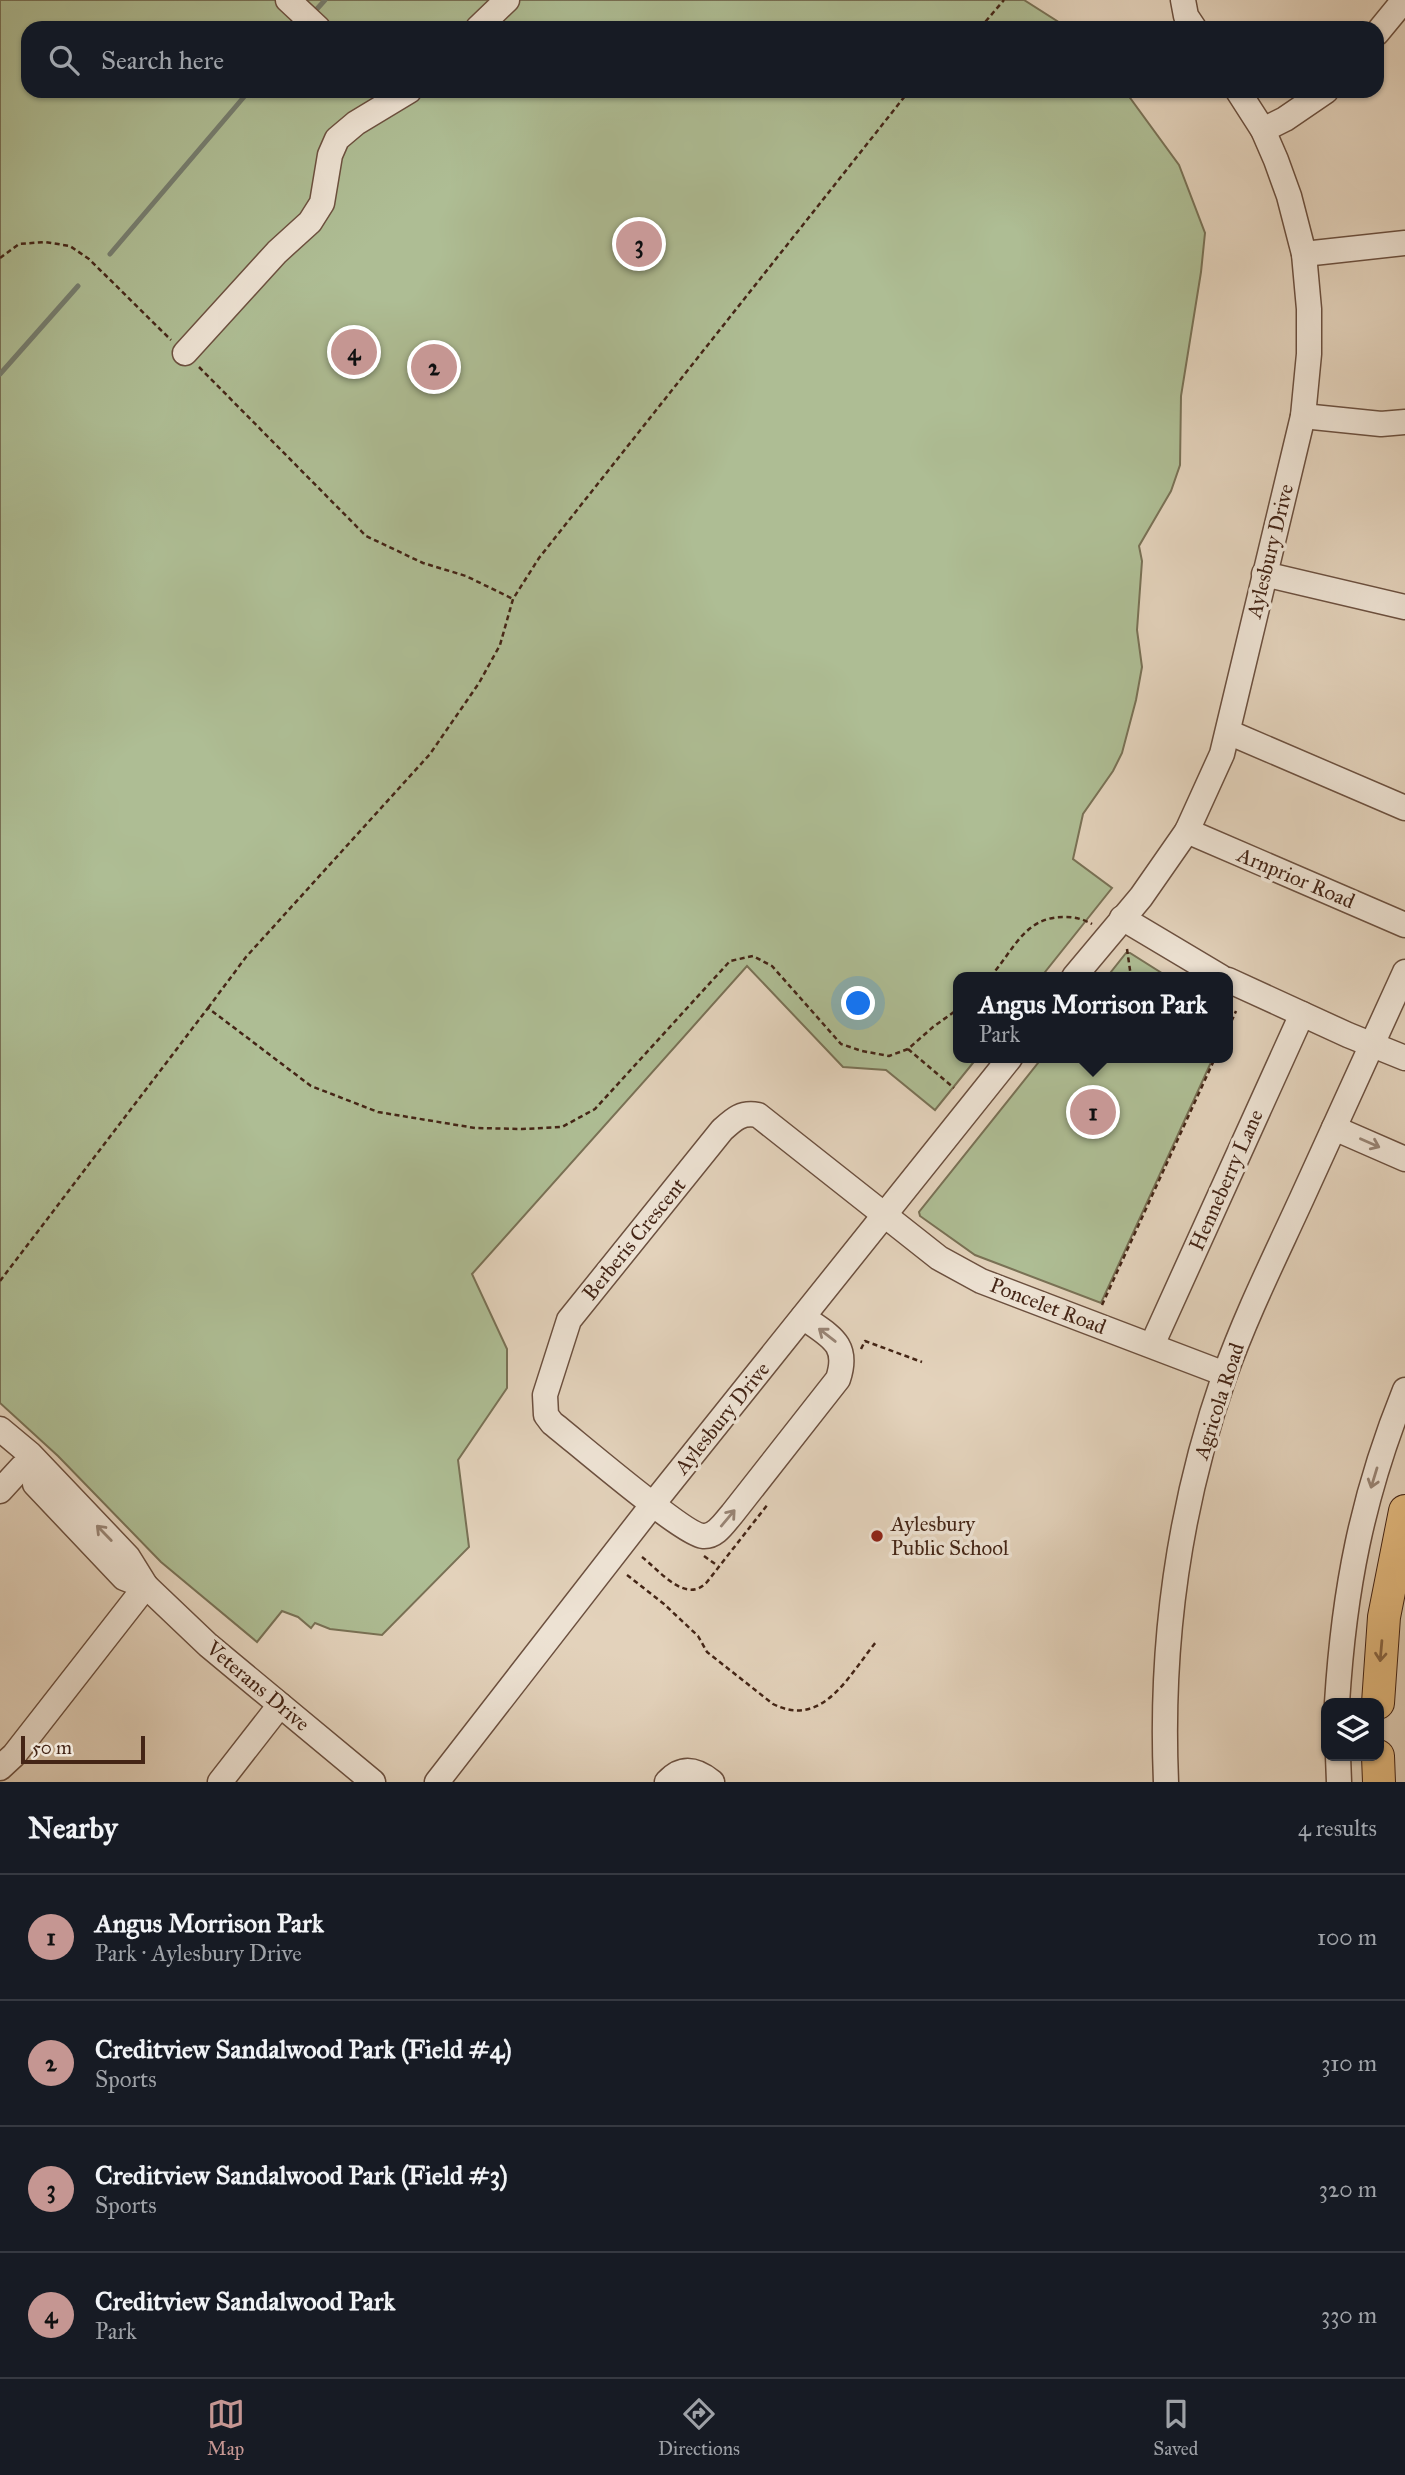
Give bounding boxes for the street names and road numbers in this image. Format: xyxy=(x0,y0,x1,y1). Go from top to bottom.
street label: Aylesbury Drive xyxy=(1241,481,1299,622)
street label: Arnprior Road xyxy=(1232,841,1359,915)
street label: Henneberry Lane xyxy=(1183,1105,1269,1255)
street label: Berberis Crescent xyxy=(577,1172,692,1305)
street label: Poncelet Road xyxy=(986,1272,1110,1340)
street label: Agricola Road xyxy=(1188,1339,1250,1463)
street label: Aylesbury Drive xyxy=(668,1356,775,1480)
street label: Veterans Drive xyxy=(200,1635,315,1737)

